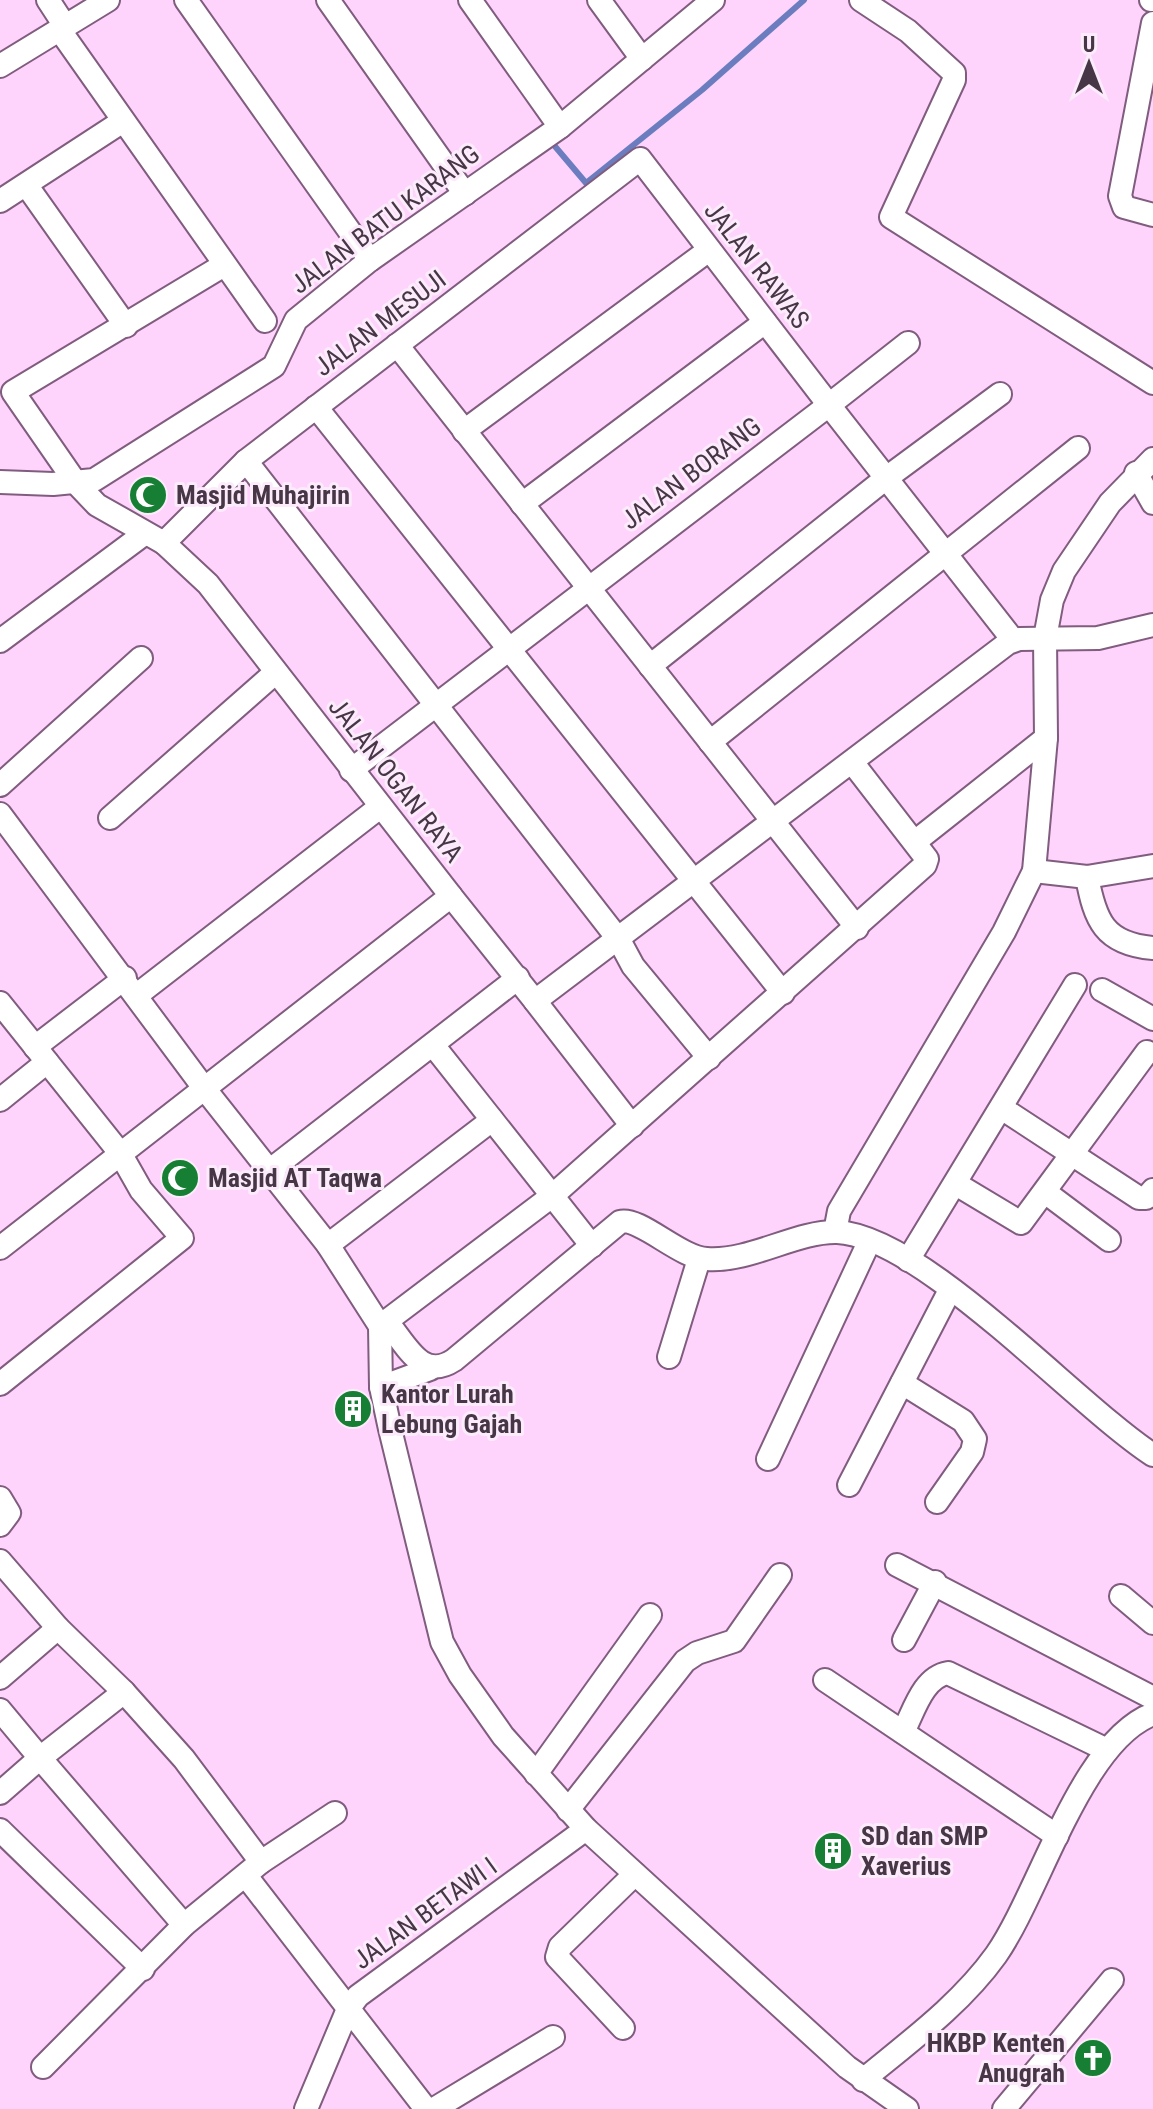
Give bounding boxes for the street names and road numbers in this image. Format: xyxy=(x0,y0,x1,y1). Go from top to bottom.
street label: JALAN BATU KARANG xyxy=(285,138,485,300)
street label: JALAN RAWAS xyxy=(698,196,816,334)
street label: JALAN MESUJI xyxy=(308,264,452,382)
street label: JALAN BORANG xyxy=(615,411,767,535)
street label: JALAN OGAN RAYA xyxy=(323,692,469,868)
street label: JALAN BETAWI I xyxy=(348,1851,502,1975)

